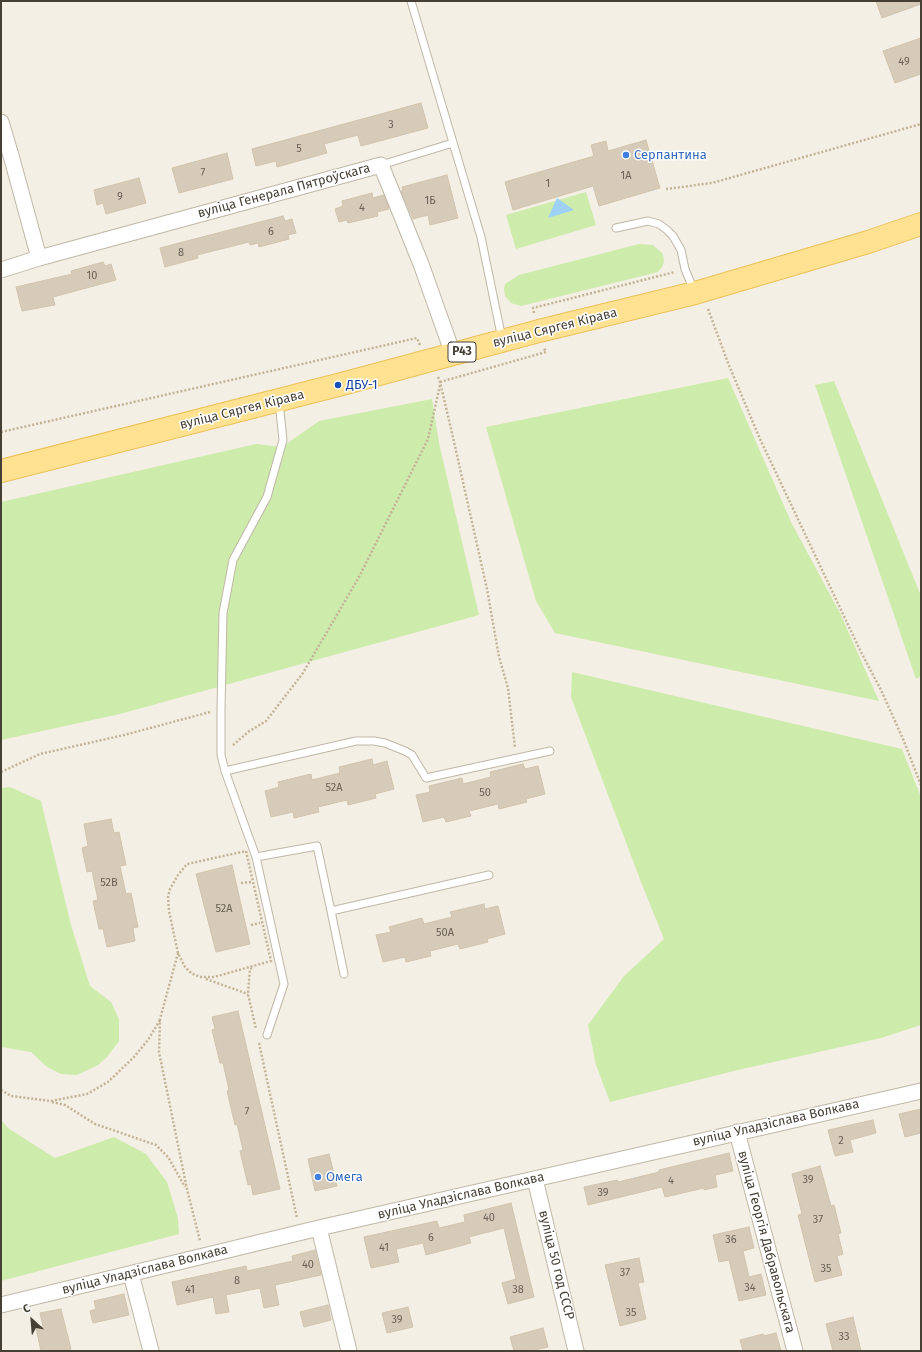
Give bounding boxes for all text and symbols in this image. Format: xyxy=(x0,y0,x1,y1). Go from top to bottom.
house number: 49 xyxy=(898,55,910,69)
house number: 3 xyxy=(388,118,394,132)
house number: 5 xyxy=(296,142,302,156)
place label: Серпантина xyxy=(634,147,707,163)
marker: Серпантина xyxy=(621,150,631,160)
street label: вуліца Генерала Пятроўскага xyxy=(196,160,372,222)
house number: 7 xyxy=(201,166,205,180)
house number: 1А xyxy=(620,169,632,183)
house number: 1 xyxy=(546,177,550,191)
house number: 9 xyxy=(117,190,123,204)
house number: 1Б xyxy=(424,194,436,208)
house number: 4 xyxy=(359,201,365,215)
house number: 6 xyxy=(268,225,274,239)
house number: 8 xyxy=(178,246,184,260)
house number: 10 xyxy=(87,269,97,283)
street label: вуліца Сяргея Кірава xyxy=(491,305,619,351)
road number: Р43 xyxy=(448,342,476,362)
place label: ДБУ-1 xyxy=(346,377,378,393)
marker: ДБУ-1 xyxy=(333,380,343,390)
street label: вуліца Сяргея Кірава xyxy=(178,387,306,433)
house number: 52А xyxy=(325,781,343,795)
house number: 50 xyxy=(479,786,491,800)
house number: 52В xyxy=(100,876,118,890)
house number: 52А xyxy=(215,902,233,916)
house number: 50А xyxy=(436,926,454,940)
street label: вуліца Уладзіслава Волкава xyxy=(691,1096,861,1150)
house number: 7 xyxy=(245,1105,249,1119)
house number: 2 xyxy=(838,1134,844,1148)
street label: вуліца Георгія Дабравольскага xyxy=(734,1149,798,1335)
place label: Омега xyxy=(326,1169,363,1185)
street label: вуліца Уладзіслава Волкава xyxy=(376,1169,546,1223)
marker: Омега xyxy=(313,1172,323,1182)
house number: 39 xyxy=(802,1173,814,1187)
house number: 4 xyxy=(668,1174,674,1188)
house number: 39 xyxy=(597,1186,609,1200)
street label: вуліца 50 год СССР xyxy=(535,1209,577,1321)
house number: 40 xyxy=(483,1211,495,1225)
house number: 37 xyxy=(813,1213,823,1227)
house number: 6 xyxy=(428,1231,434,1245)
house number: 36 xyxy=(725,1233,737,1247)
house number: 41 xyxy=(379,1241,389,1255)
street label: вуліца Уладзіслава Волкава xyxy=(61,1242,229,1298)
house number: 40 xyxy=(302,1258,314,1272)
house number: 35 xyxy=(821,1262,831,1276)
house number: 37 xyxy=(620,1266,630,1280)
house number: 8 xyxy=(234,1274,240,1288)
house number: 34 xyxy=(744,1281,756,1295)
house number: 41 xyxy=(185,1283,195,1297)
house number: 38 xyxy=(512,1283,524,1297)
north arrow xyxy=(12,1300,52,1340)
text: С xyxy=(21,1302,32,1316)
house number: 35 xyxy=(626,1306,636,1320)
house number: 39 xyxy=(391,1313,403,1327)
house number: 33 xyxy=(839,1330,849,1344)

